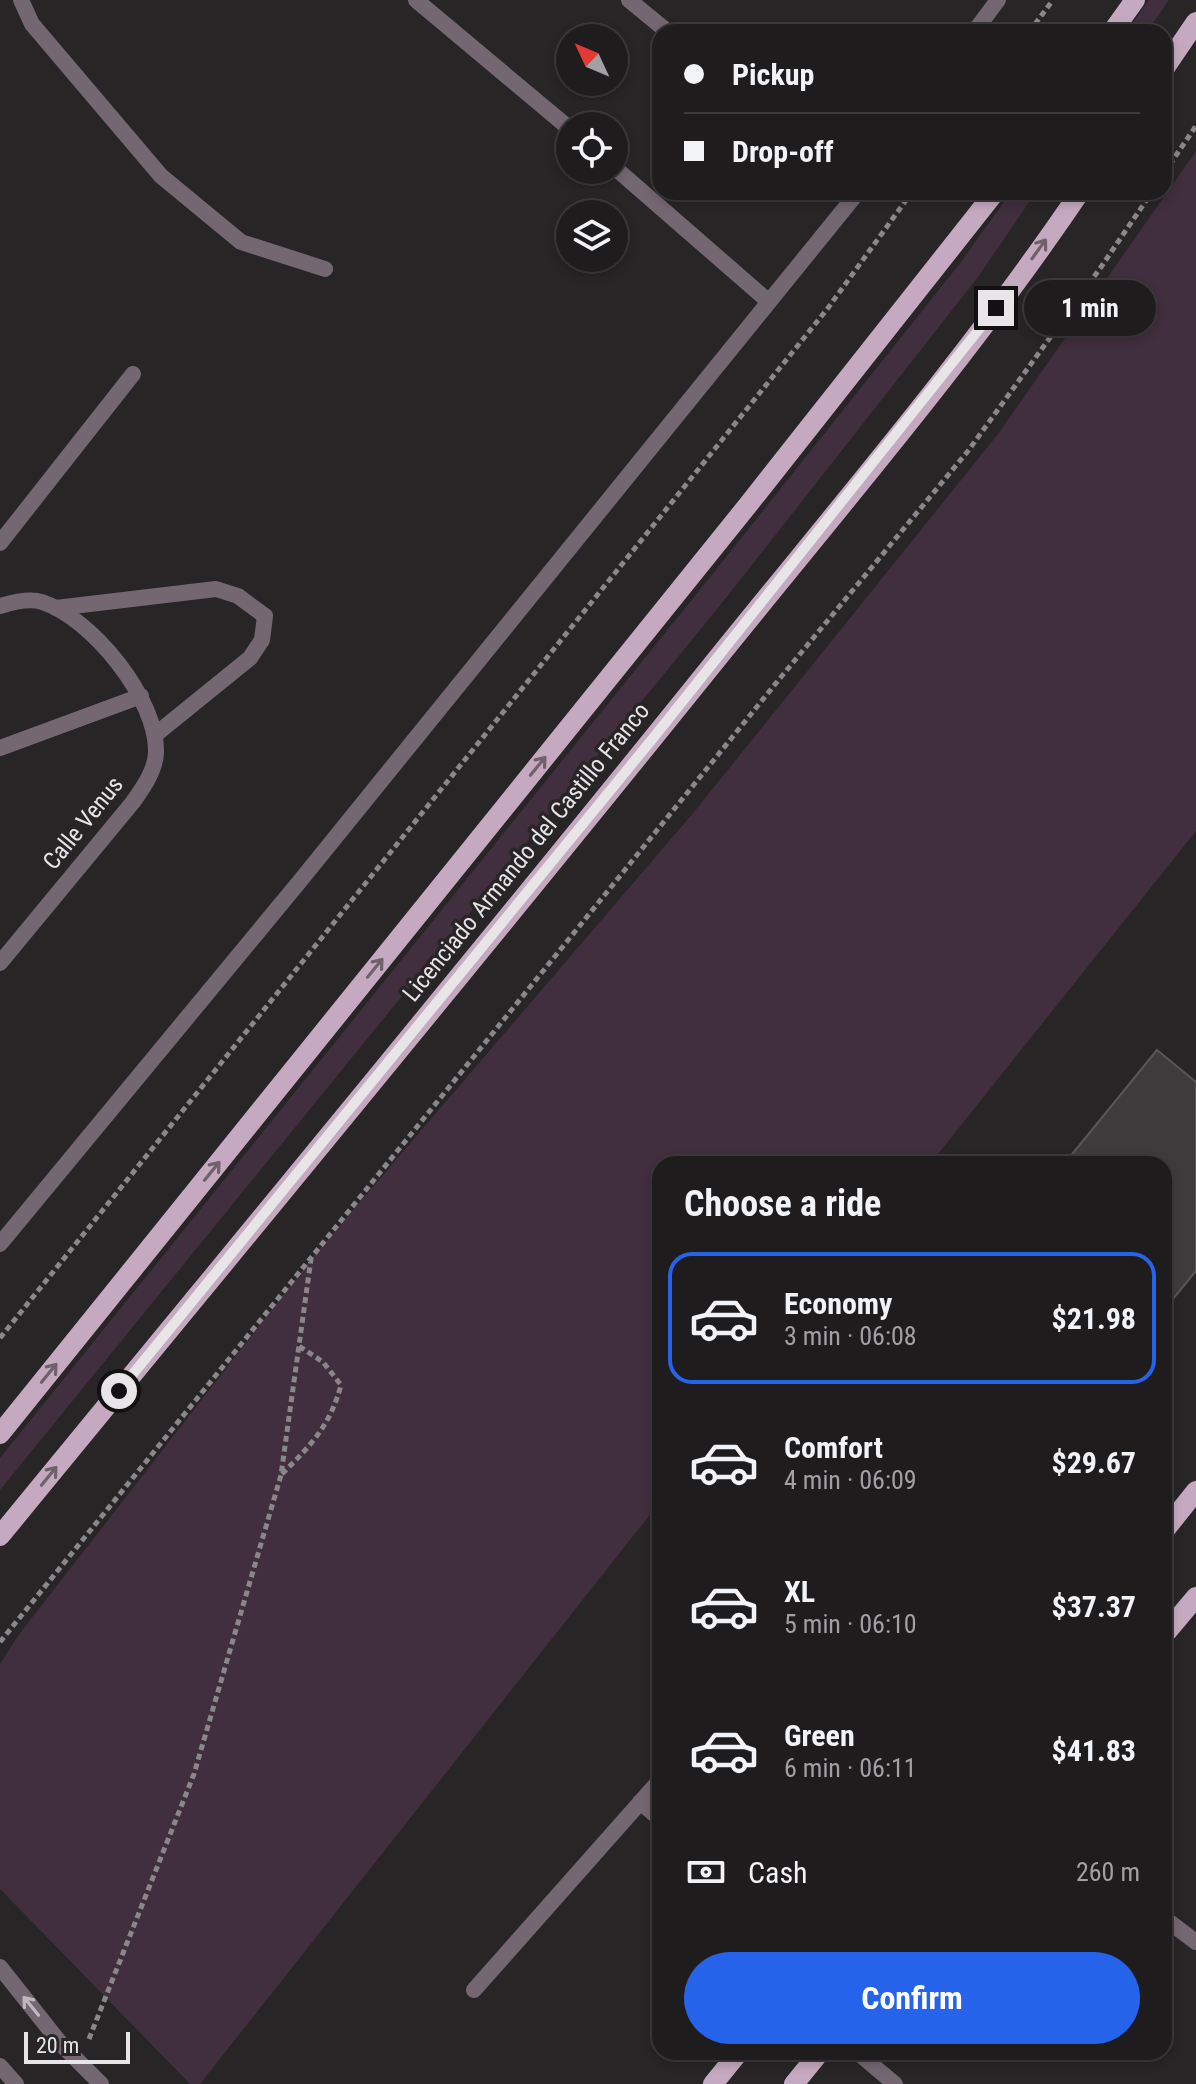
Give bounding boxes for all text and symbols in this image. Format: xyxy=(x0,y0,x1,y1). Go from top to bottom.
north arrow xyxy=(556,24,628,96)
map controls xyxy=(556,24,628,272)
text: Pickup xyxy=(732,57,814,92)
button: locate xyxy=(556,112,628,184)
text: Drop-off xyxy=(732,134,834,169)
button: layers xyxy=(556,200,628,272)
one-way arrow xyxy=(1030,239,1047,260)
callout: 1 min xyxy=(1024,280,1156,336)
route end xyxy=(978,290,1014,326)
text: 1 min xyxy=(1061,293,1119,323)
street label: Licenciado Armando del Castillo Franco xyxy=(397,697,655,1007)
one-way arrow xyxy=(529,756,547,777)
street label: Calle Venus xyxy=(37,771,129,875)
one-way arrow xyxy=(366,958,384,979)
one-way arrow xyxy=(203,1161,221,1182)
text: Choose a ride xyxy=(684,1183,881,1225)
icon: car xyxy=(688,1282,760,1354)
text: Economy xyxy=(784,1286,892,1321)
text: $21.98 xyxy=(1051,1301,1136,1336)
text: 3 min · 06:08 xyxy=(784,1321,917,1351)
one-way arrow xyxy=(40,1363,58,1384)
route start xyxy=(101,1373,137,1409)
icon: car xyxy=(688,1426,760,1498)
text: Comfort xyxy=(784,1430,883,1465)
text: $29.67 xyxy=(1051,1445,1136,1480)
one-way arrow xyxy=(40,1465,58,1486)
text: 4 min · 06:09 xyxy=(784,1465,917,1495)
icon: car xyxy=(688,1570,760,1642)
text: XL xyxy=(784,1574,815,1609)
text: $37.37 xyxy=(1051,1589,1136,1624)
text: 5 min · 06:10 xyxy=(784,1609,917,1639)
icon: car xyxy=(688,1714,760,1786)
text: Green xyxy=(784,1718,855,1753)
text: $41.83 xyxy=(1051,1733,1136,1768)
text: 6 min · 06:11 xyxy=(784,1753,917,1783)
icon: cash xyxy=(684,1850,728,1894)
text: Cash xyxy=(748,1855,808,1890)
text: 260 m xyxy=(1076,1857,1140,1887)
button: Confirm xyxy=(684,1952,1140,2044)
one-way arrow xyxy=(22,1996,40,2016)
scale bar xyxy=(24,2028,130,2064)
text: 20 m xyxy=(36,2033,79,2058)

